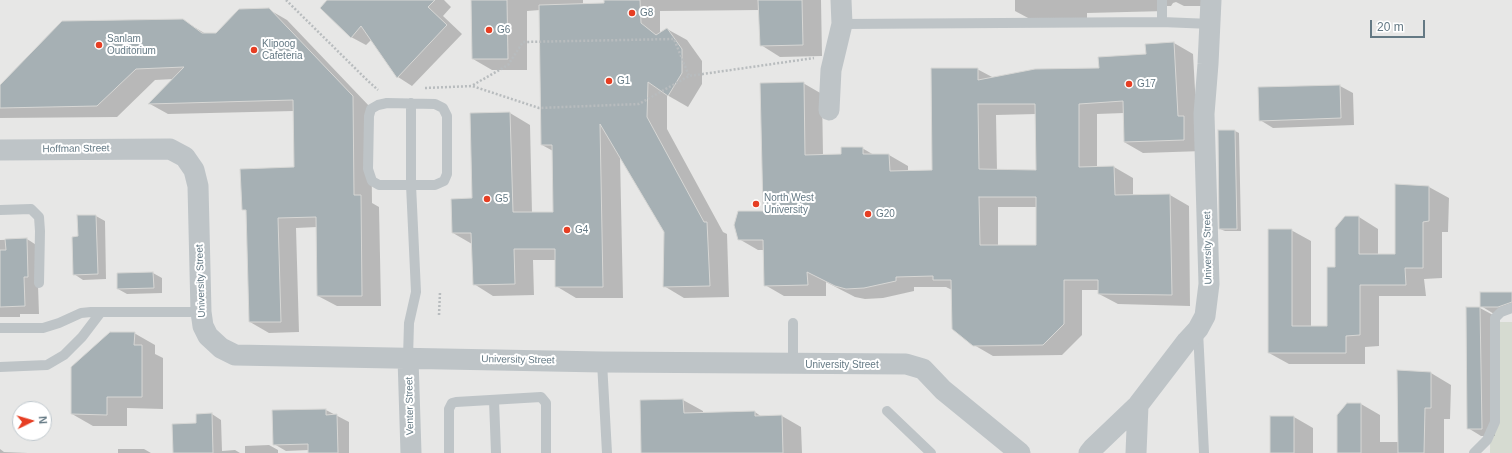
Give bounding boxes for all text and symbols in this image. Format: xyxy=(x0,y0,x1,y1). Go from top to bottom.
place label: G8 xyxy=(640,7,653,19)
marker: G8 xyxy=(627,8,637,18)
scale bar xyxy=(1372,12,1427,38)
text: 20 m xyxy=(1377,20,1404,34)
place label: G6 xyxy=(497,24,510,36)
marker: G6 xyxy=(484,25,494,35)
place label: Sanlam Ouditorium xyxy=(107,33,156,56)
place label: Klipoog Cafeteria xyxy=(262,38,303,62)
marker: Sanlam Ouditorium xyxy=(94,40,104,50)
marker: Klipoog Cafeteria xyxy=(249,45,259,55)
place label: G1 xyxy=(617,75,630,87)
marker: G1 xyxy=(604,76,614,86)
place label: G17 xyxy=(1137,78,1156,90)
marker: G17 xyxy=(1124,79,1134,89)
street label: Hoffman Street xyxy=(42,142,110,156)
place label: North West University xyxy=(764,192,814,216)
place label: G5 xyxy=(495,193,508,205)
marker: G5 xyxy=(482,194,492,204)
marker: North West University xyxy=(751,199,761,209)
place label: G20 xyxy=(876,208,895,220)
marker: G20 xyxy=(863,209,873,219)
street label: University Street xyxy=(1201,211,1215,285)
place label: G4 xyxy=(575,224,588,236)
marker: G4 xyxy=(562,225,572,235)
street label: University Street xyxy=(194,244,208,318)
street label: University Street xyxy=(481,353,555,367)
street label: University Street xyxy=(805,359,879,371)
street label: Venter Street xyxy=(403,377,417,435)
north arrow xyxy=(12,401,52,441)
text: N xyxy=(37,416,49,425)

